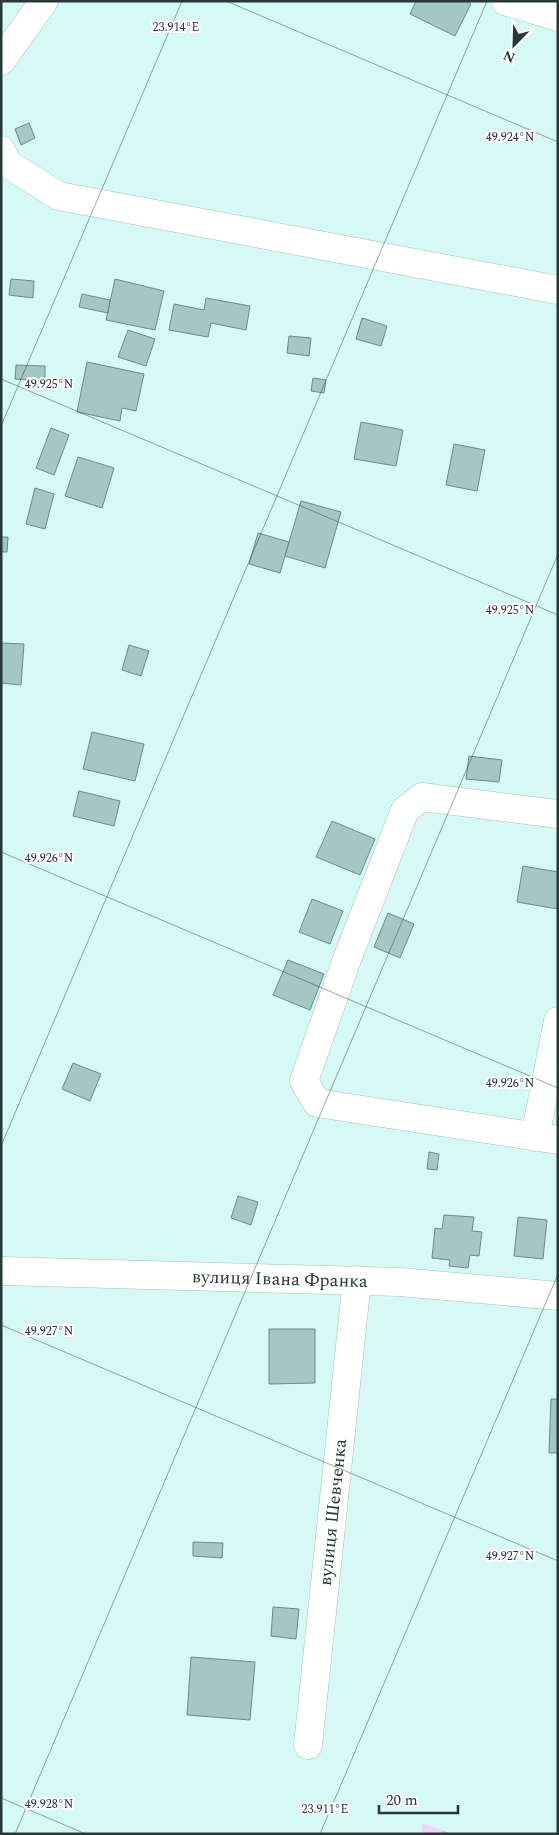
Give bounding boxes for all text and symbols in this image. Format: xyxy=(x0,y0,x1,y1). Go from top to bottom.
text: 23.914°E xyxy=(153,18,199,37)
north arrow xyxy=(489,20,539,70)
text: N xyxy=(500,45,518,68)
text: 49.924°N xyxy=(486,128,534,147)
text: 49.925°N xyxy=(25,375,73,394)
text: 49.925°N xyxy=(486,601,534,620)
text: 49.926°N xyxy=(25,849,73,868)
text: 49.926°N xyxy=(486,1074,534,1093)
street label: вулиця Івана Франка xyxy=(192,1263,368,1295)
text: 49.927°N xyxy=(25,1322,73,1341)
street label: вулиця Шевченка xyxy=(311,1437,354,1587)
text: 49.927°N xyxy=(486,1547,534,1566)
scale bar xyxy=(379,1782,458,1814)
text: 20 m xyxy=(386,1789,418,1812)
text: 49.928°N xyxy=(25,1795,73,1814)
text: 23.911°E xyxy=(302,1800,348,1819)

